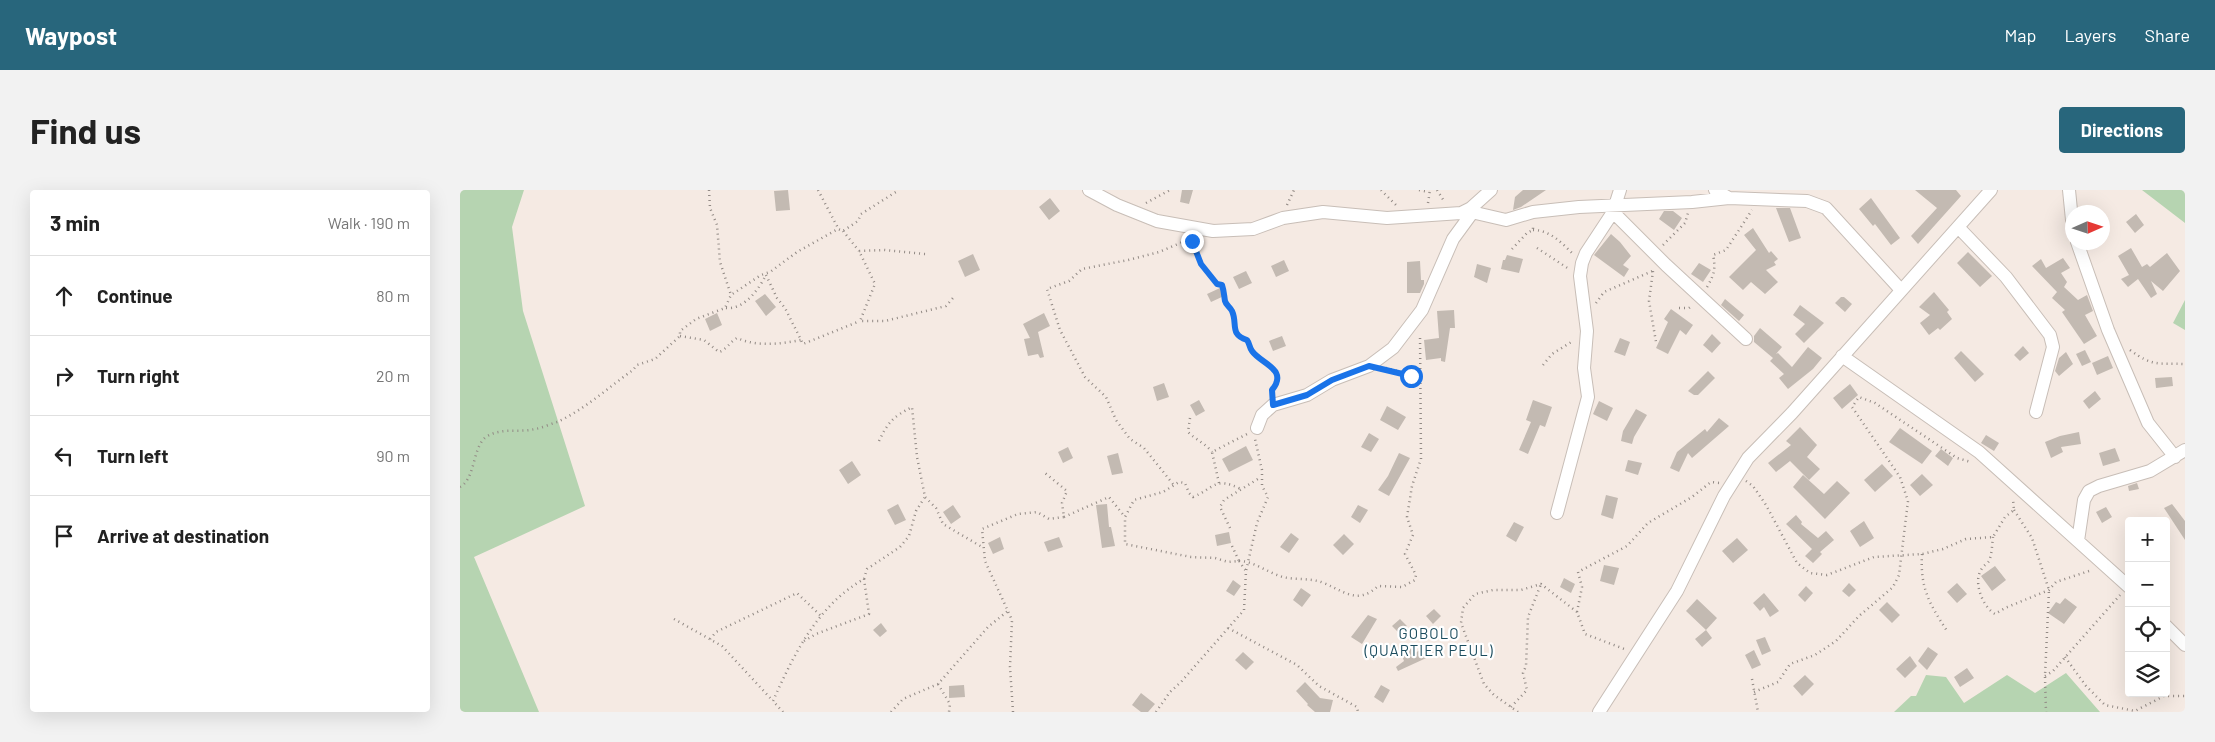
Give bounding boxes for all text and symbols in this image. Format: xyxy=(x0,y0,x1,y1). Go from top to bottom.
text: Waypost xyxy=(25,21,117,50)
text: Map xyxy=(2004,24,2036,46)
text: Layers xyxy=(2064,24,2117,46)
text: Share xyxy=(2145,24,2190,46)
button: Directions xyxy=(2059,107,2185,153)
text: Find us xyxy=(30,109,141,151)
north arrow xyxy=(2065,205,2110,250)
text: 3 min xyxy=(50,210,100,235)
text: Walk · 190 m xyxy=(328,213,410,232)
route end xyxy=(1181,230,1204,253)
icon: ahead xyxy=(50,282,78,310)
text: Continue xyxy=(97,284,173,307)
text: 80 m xyxy=(376,286,410,305)
icon: right xyxy=(50,362,78,390)
text: Turn right xyxy=(97,364,179,387)
route start xyxy=(1400,365,1423,388)
text: 20 m xyxy=(376,366,410,385)
icon: left xyxy=(50,442,78,470)
text: Turn left xyxy=(97,444,168,467)
text: 90 m xyxy=(376,446,410,465)
map controls xyxy=(2125,517,2170,697)
button: + xyxy=(2125,517,2170,562)
icon: arrive xyxy=(50,522,78,550)
text: Arrive at destination xyxy=(97,524,269,547)
button: − xyxy=(2125,562,2170,607)
button: locate xyxy=(2125,607,2170,652)
district label: GOBOLO (QUARTIER PEUL) xyxy=(1363,624,1494,659)
button: layers xyxy=(2125,652,2170,697)

